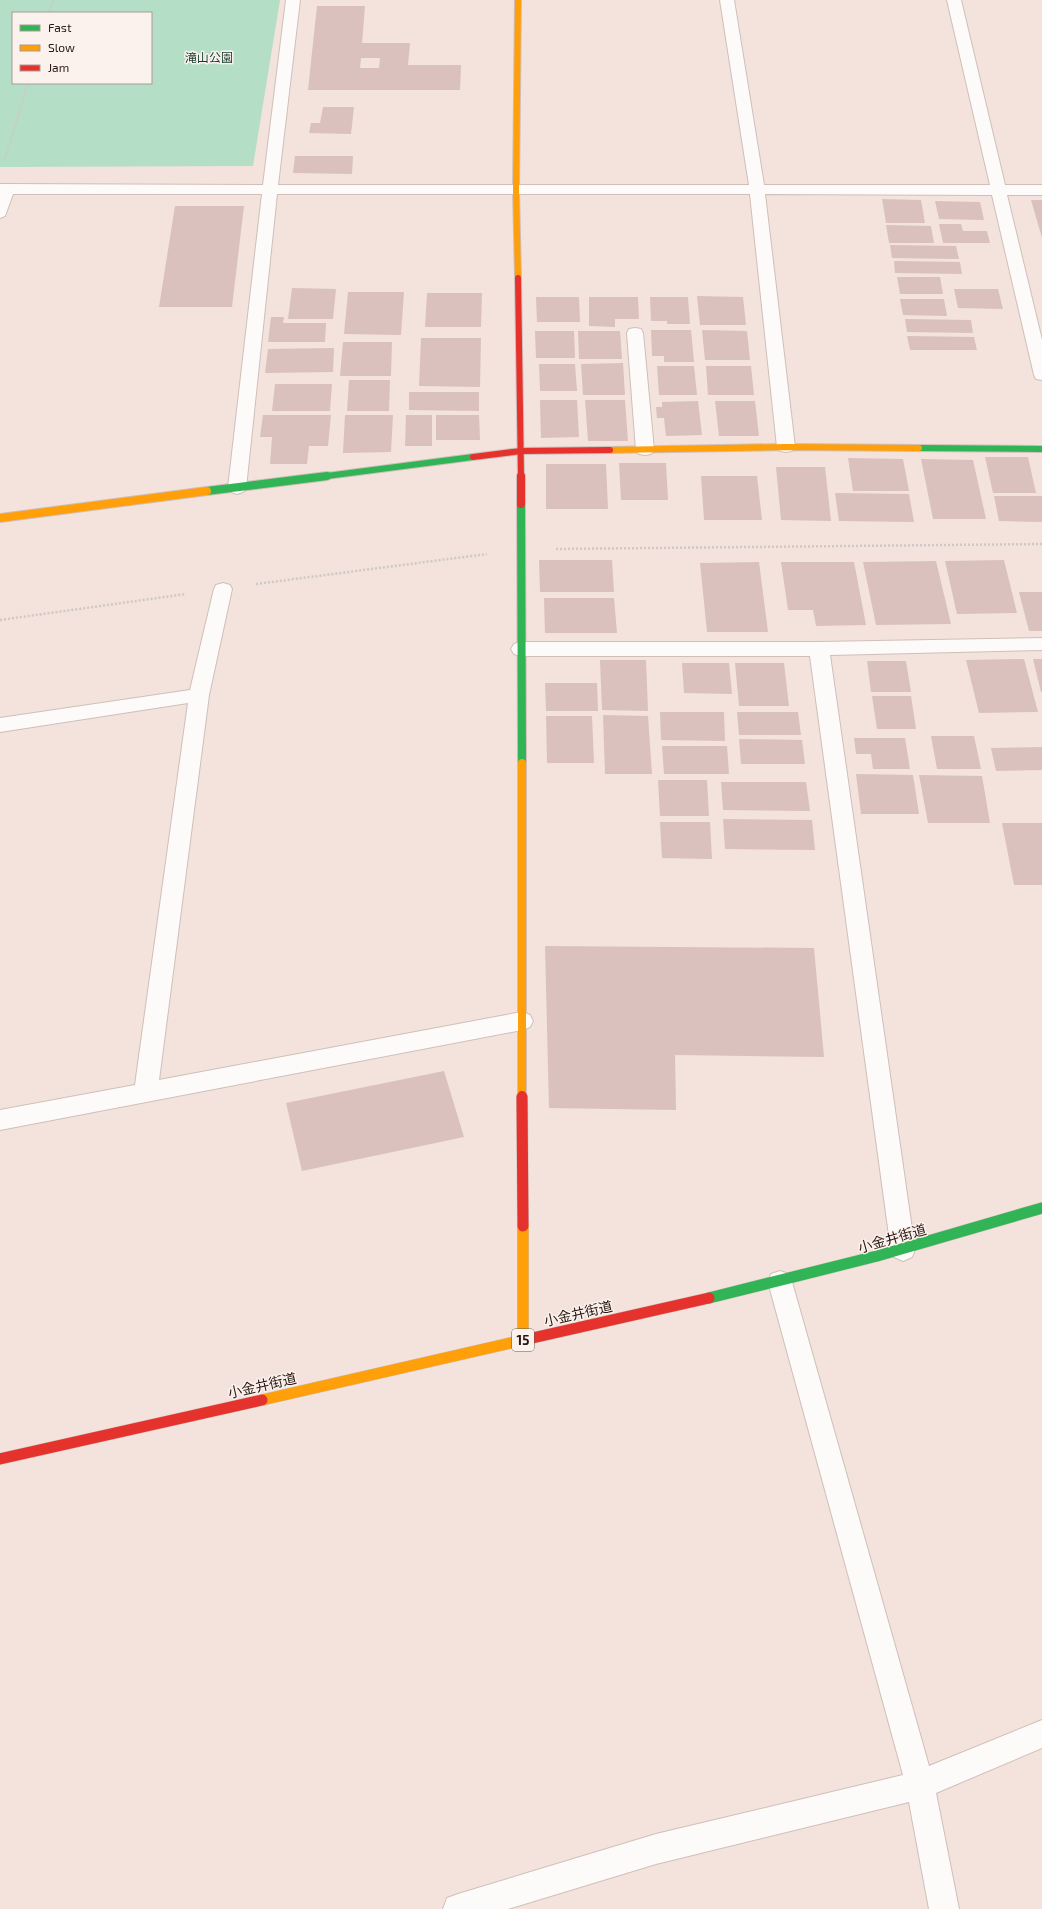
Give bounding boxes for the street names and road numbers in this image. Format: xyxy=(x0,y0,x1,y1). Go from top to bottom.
street label: 小金井街道 xyxy=(856,1220,928,1256)
street label: 小金井街道 xyxy=(542,1297,614,1329)
road number: 15 xyxy=(512,1329,534,1351)
street label: 小金井街道 xyxy=(226,1369,298,1401)

